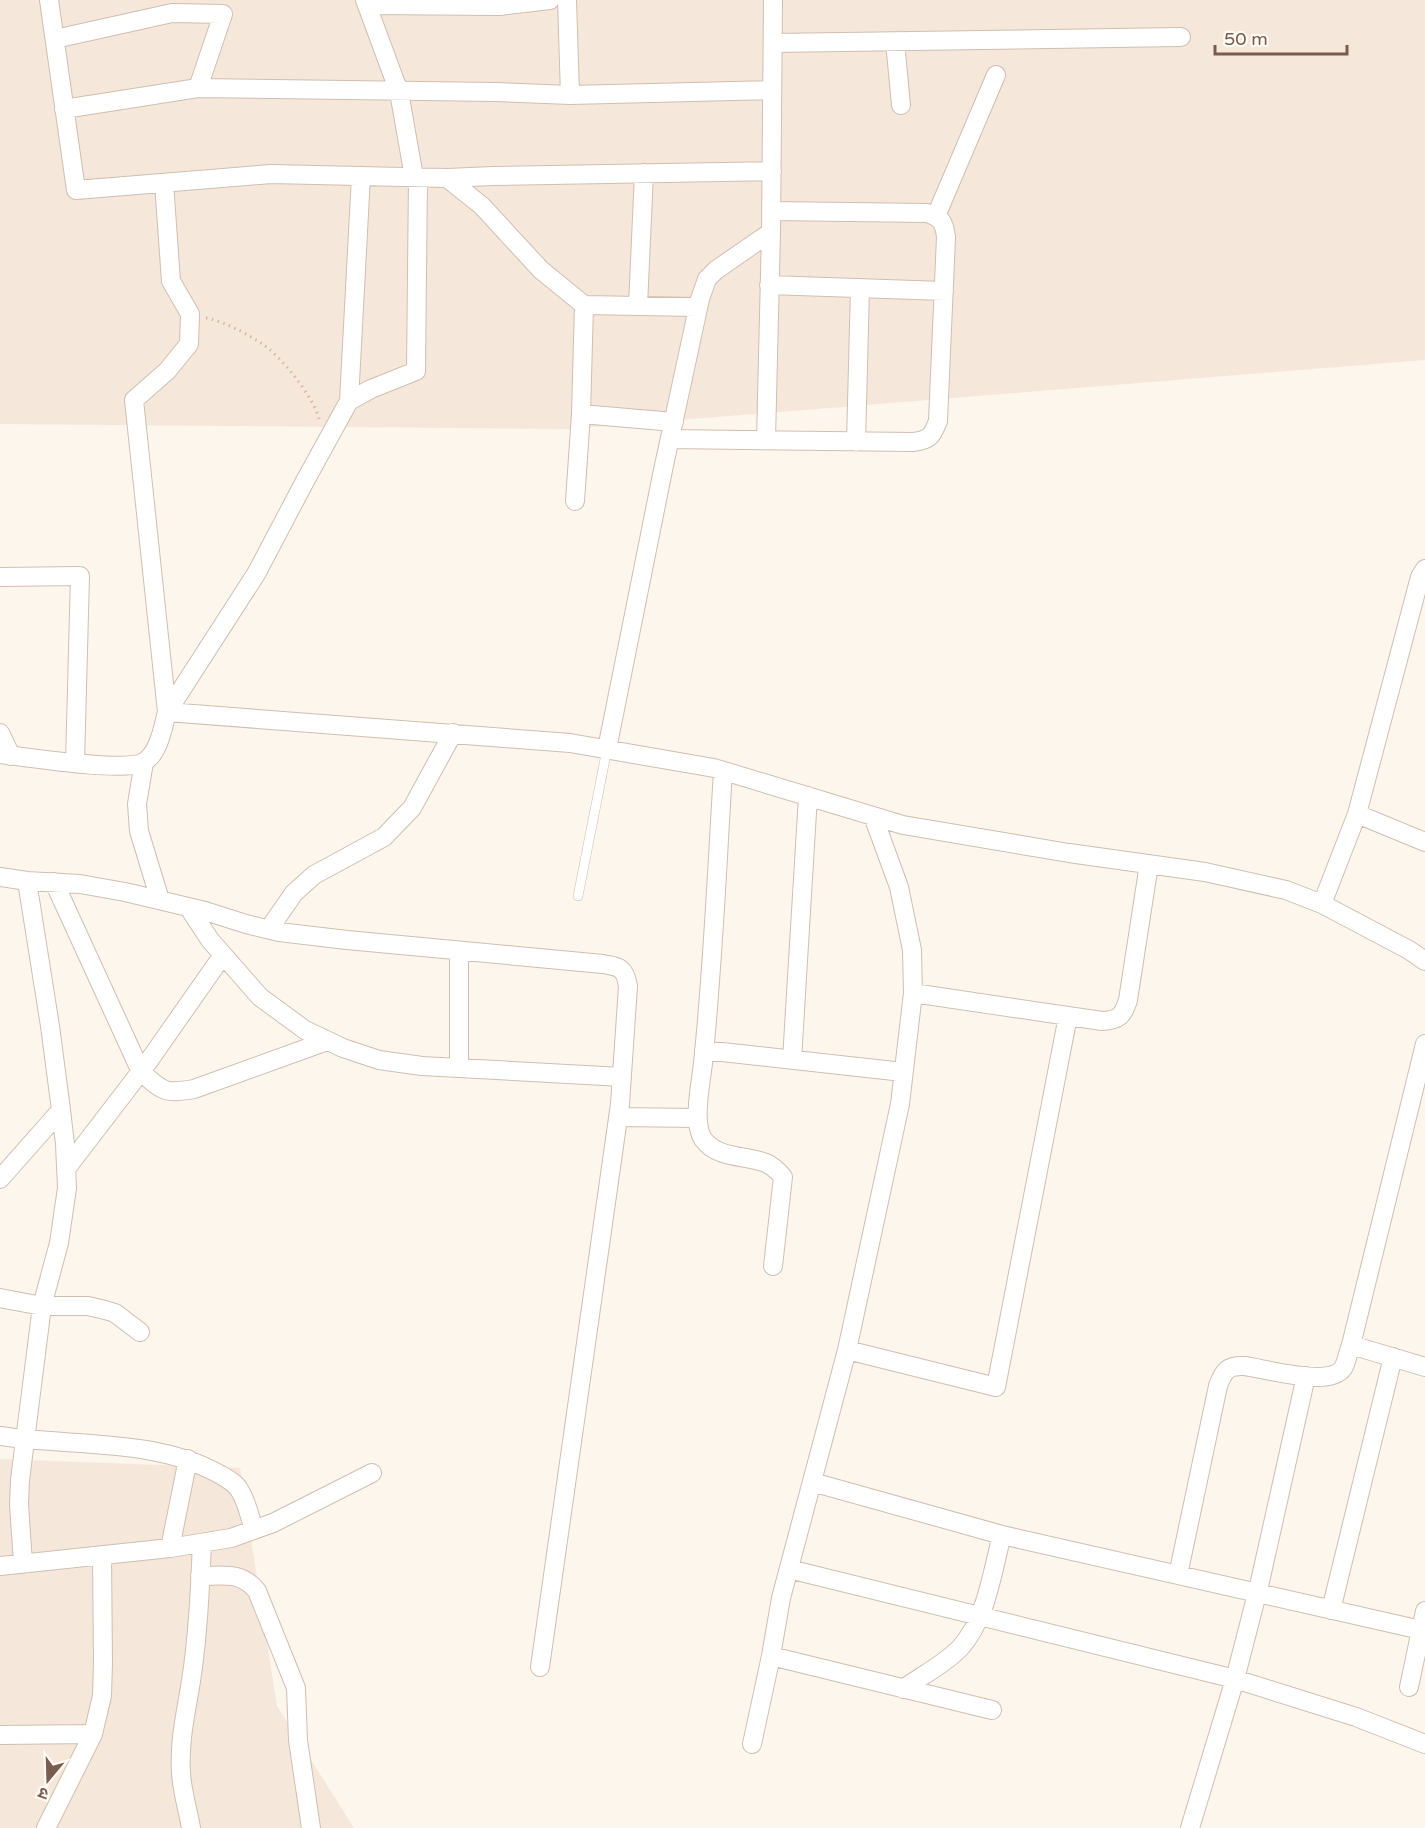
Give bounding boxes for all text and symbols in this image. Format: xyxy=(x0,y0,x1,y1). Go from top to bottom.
scale bar xyxy=(1215,18,1347,56)
text: 50 m xyxy=(1224,28,1268,50)
north arrow xyxy=(18,1750,78,1810)
text: उ xyxy=(35,1782,51,1804)

